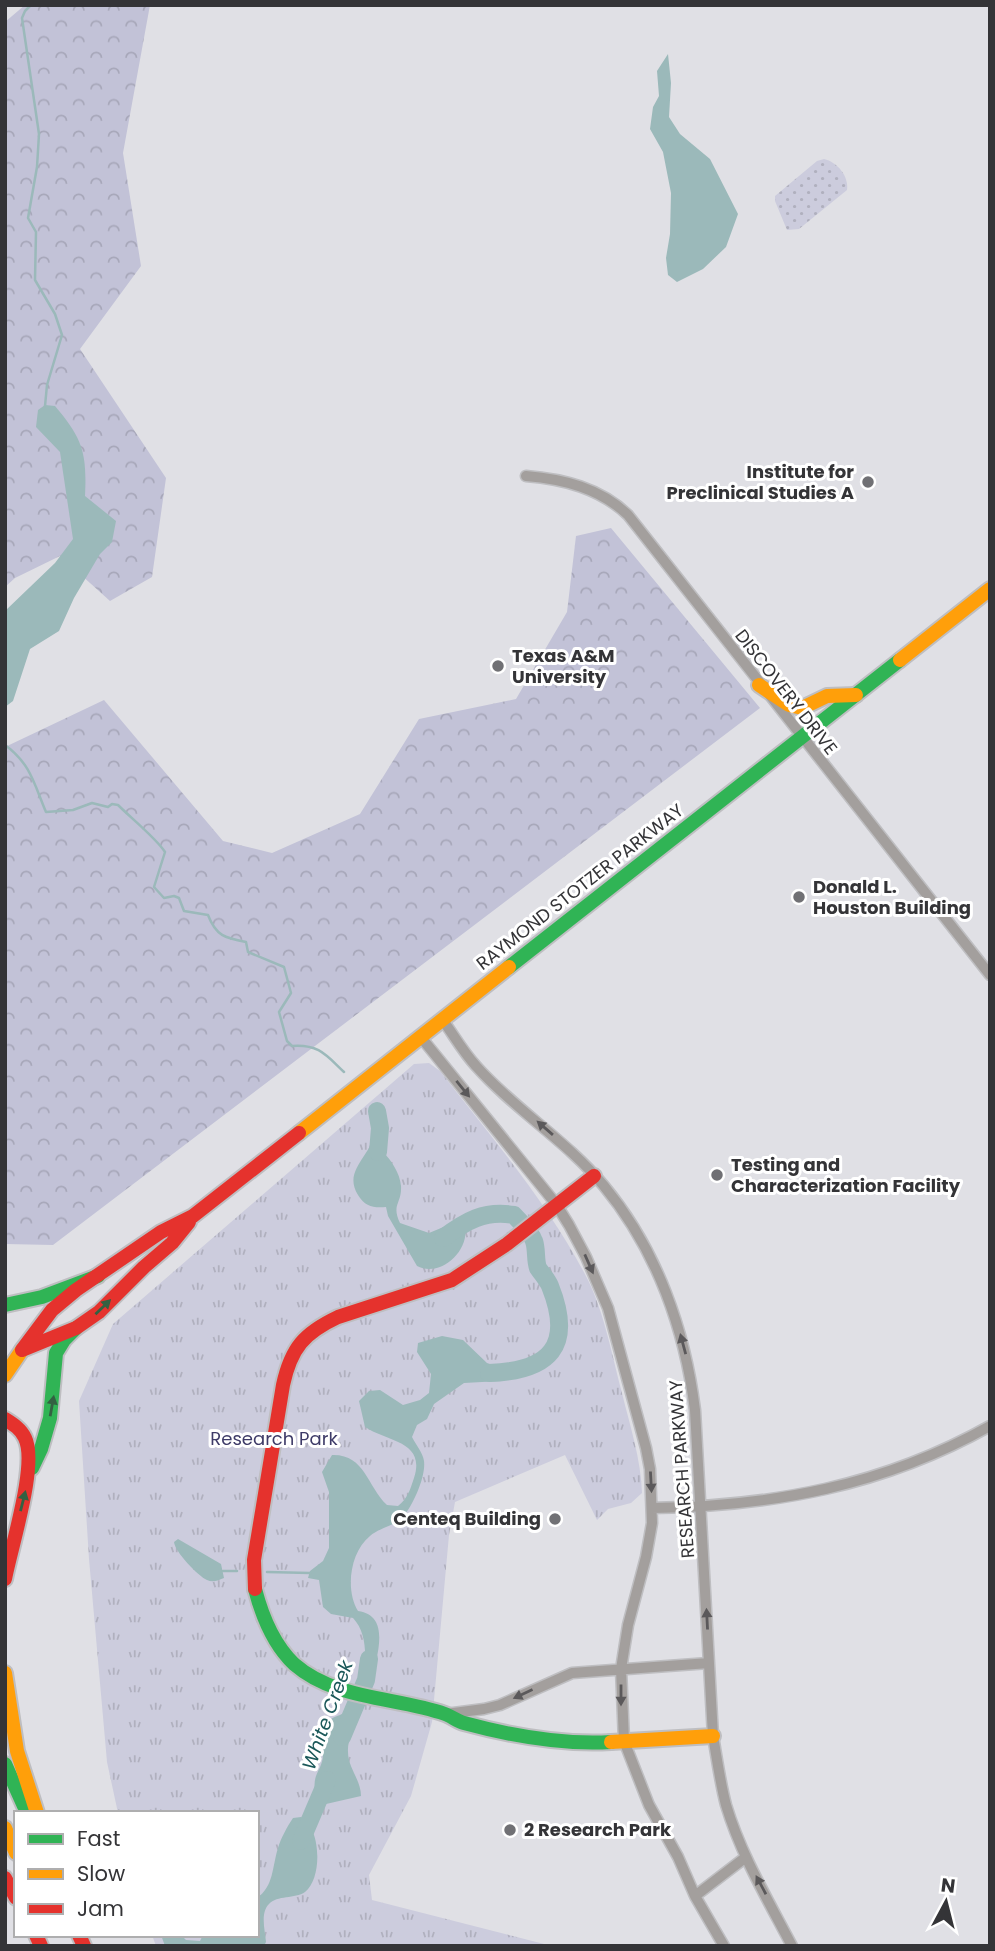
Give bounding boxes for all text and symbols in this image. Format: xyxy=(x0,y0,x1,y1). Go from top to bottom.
place label: Institute for Preclinical Studies A xyxy=(667,459,854,505)
marker: Institute for Preclinical Studies A xyxy=(860,474,876,490)
street label: DISCOVERY DRIVE xyxy=(729,624,843,760)
place label: Texas A&M University xyxy=(512,643,615,689)
marker: Texas A&M University xyxy=(490,658,506,674)
street label: RAYMOND STOTZER PARKWAY xyxy=(471,797,689,976)
place label: Donald L. Houston Building xyxy=(813,874,971,920)
marker: Donald L. Houston Building xyxy=(791,889,807,905)
one-way arrow xyxy=(455,1080,470,1098)
one-way arrow xyxy=(536,1120,554,1136)
place label: Testing and Characterization Facility xyxy=(731,1152,961,1198)
marker: Testing and Characterization Facility xyxy=(709,1167,725,1183)
one-way arrow xyxy=(583,1254,595,1274)
one-way arrow xyxy=(94,1299,112,1315)
one-way arrow xyxy=(678,1333,688,1354)
street label: RESEARCH PARKWAY xyxy=(663,1379,700,1559)
one-way arrow xyxy=(46,1395,57,1417)
park label: Research Park xyxy=(210,1426,338,1451)
one-way arrow xyxy=(645,1471,656,1493)
one-way arrow xyxy=(18,1490,29,1512)
place label: Centeq Building xyxy=(393,1506,541,1531)
marker: Centeq Building xyxy=(547,1511,563,1527)
one-way arrow xyxy=(702,1608,713,1630)
water label: White Creek xyxy=(295,1655,360,1774)
one-way arrow xyxy=(615,1684,627,1706)
one-way arrow xyxy=(513,1688,533,1699)
legend xyxy=(14,1811,259,1937)
place label: 2 Research Park xyxy=(524,1817,672,1842)
marker: 2 Research Park xyxy=(502,1822,518,1838)
text: Fast xyxy=(77,1824,120,1853)
text: Slow xyxy=(77,1859,125,1888)
north arrow xyxy=(911,1867,981,1937)
text: N xyxy=(939,1871,957,1900)
one-way arrow xyxy=(755,1875,767,1895)
text: Jam xyxy=(77,1894,124,1923)

